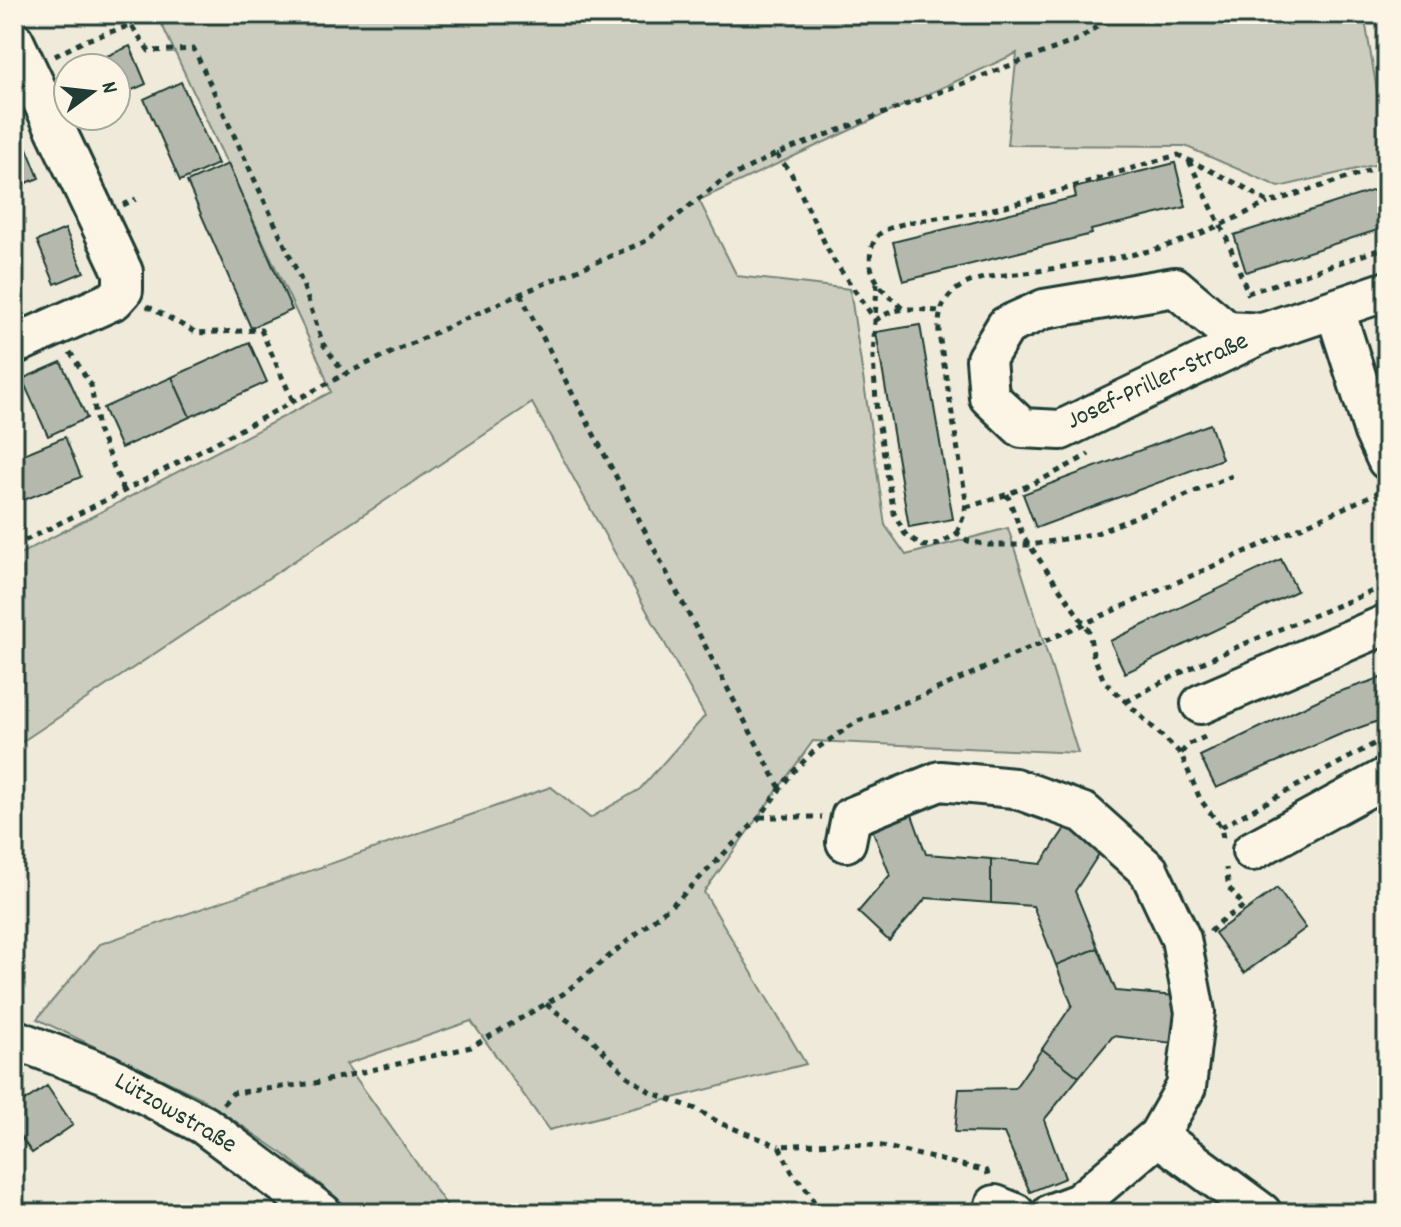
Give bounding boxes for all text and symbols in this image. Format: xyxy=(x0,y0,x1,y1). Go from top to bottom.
north arrow xyxy=(52,52,132,132)
text: N xyxy=(92,78,124,97)
street label: Josef-Priller-Straße xyxy=(1061,324,1255,440)
street label: Lützowstraße xyxy=(107,1064,243,1164)

